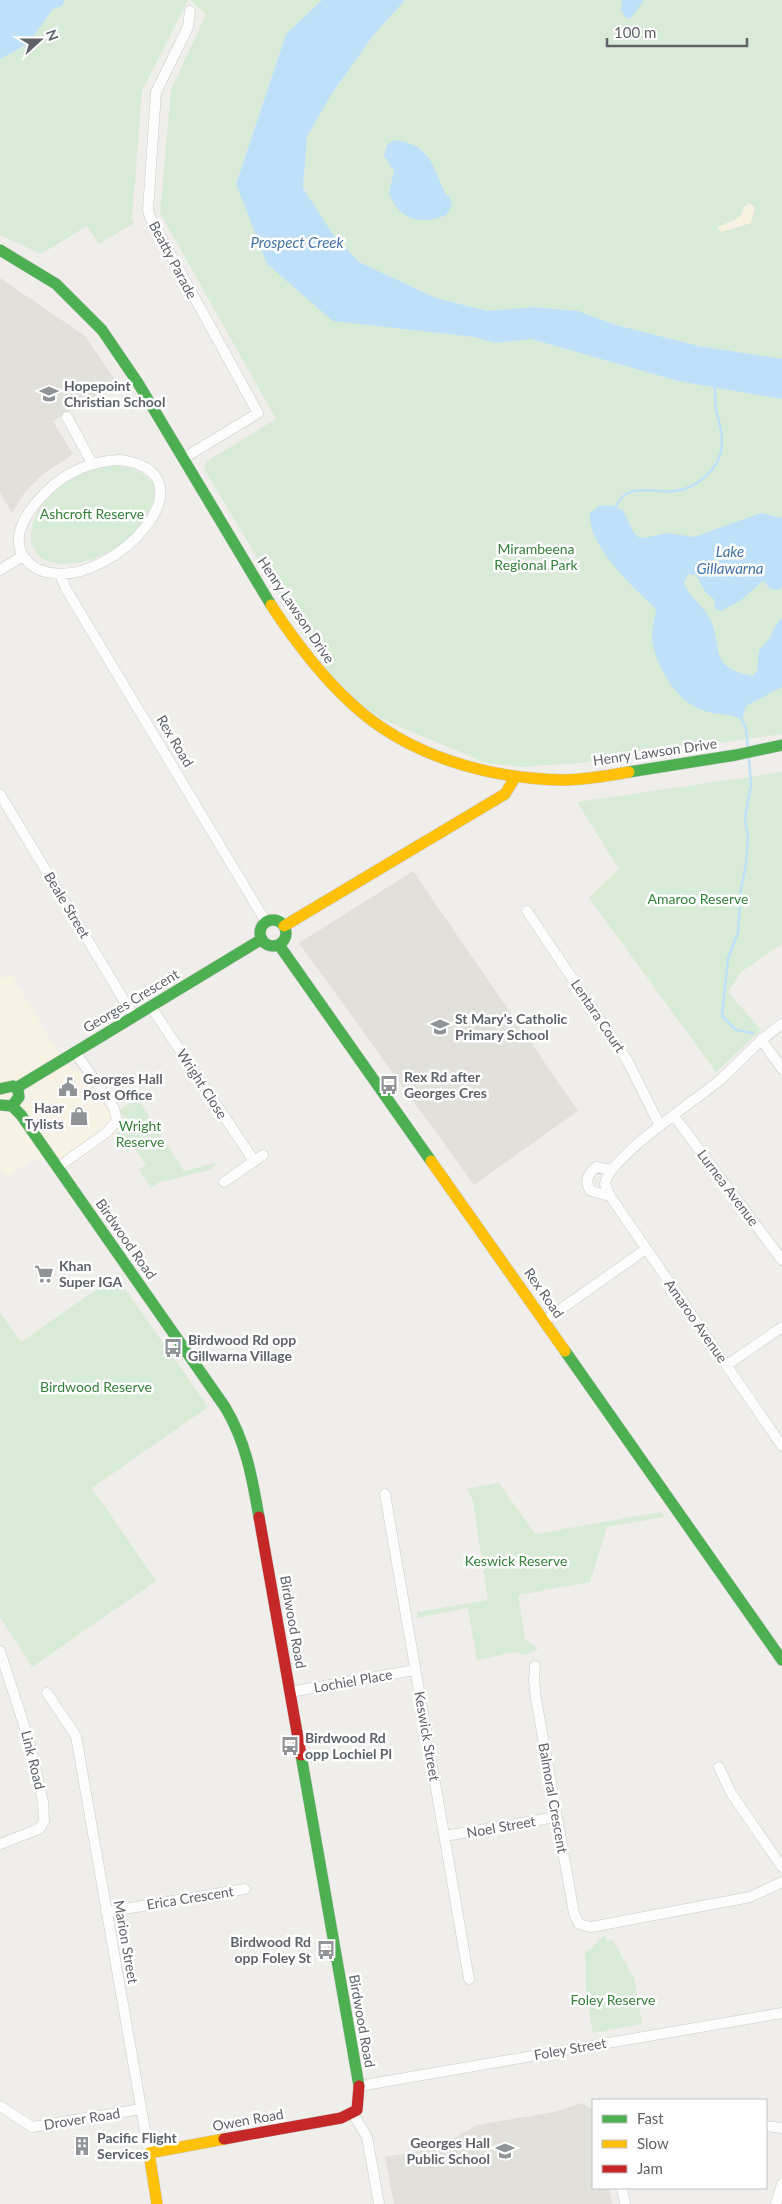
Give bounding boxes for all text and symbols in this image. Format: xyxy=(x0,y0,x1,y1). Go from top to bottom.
north arrow xyxy=(15,15,65,65)
scale bar xyxy=(607,15,747,47)
text: 100 m xyxy=(614,23,656,41)
text: N xyxy=(43,27,62,43)
street label: Beatty Parade xyxy=(146,218,201,302)
water label: Prospect Creek xyxy=(250,233,345,251)
place label: Hopepoint Christian School xyxy=(64,377,165,410)
school or university icon: Hopepoint Christian School xyxy=(38,383,60,405)
park label: Ashcroft Reserve xyxy=(40,505,144,522)
park label: Mirambeena Regional Park xyxy=(494,540,579,573)
water label: Lake Gillawarna xyxy=(696,542,764,577)
street label: Henry Lawson Drive xyxy=(254,553,338,666)
street label: Rex Road xyxy=(153,712,197,770)
street label: Henry Lawson Drive xyxy=(592,734,718,769)
street label: Beale Street xyxy=(41,868,94,941)
park label: Amaroo Reserve xyxy=(648,890,748,907)
street label: Georges Crescent xyxy=(80,965,182,1036)
street label: Lentara Court xyxy=(568,976,629,1055)
place label: St Mary's Catholic Primary School xyxy=(455,1010,568,1043)
school or university icon: St Mary's Catholic Primary School xyxy=(429,1016,451,1038)
street label: Wright Close xyxy=(174,1046,231,1122)
place label: Rex Rd after Georges Cres xyxy=(404,1068,487,1101)
place label: Georges Hall Post Office xyxy=(83,1070,163,1103)
bus stop icon: Rex Rd after Georges Cres xyxy=(378,1074,400,1096)
public building icon: Georges Hall Post Office xyxy=(57,1076,79,1098)
place label: Haar Tylists xyxy=(25,1099,65,1132)
shop icon: Haar Tylists xyxy=(68,1105,90,1127)
park label: Wright Reserve xyxy=(116,1117,164,1150)
street label: Lurnea Avenue xyxy=(694,1146,763,1229)
street label: Birdwood Road xyxy=(92,1195,160,1282)
place label: Khan Super IGA xyxy=(59,1257,122,1290)
supermarket icon: Khan Super IGA xyxy=(33,1263,55,1285)
street label: Rex Road xyxy=(521,1264,568,1321)
street label: Amaroo Avenue xyxy=(661,1276,732,1366)
place label: Birdwood Rd opp Gillwarna Village xyxy=(188,1331,296,1364)
bus stop icon: Birdwood Rd opp Gillwarna Village xyxy=(162,1337,184,1359)
park label: Birdwood Reserve xyxy=(40,1378,152,1395)
park label: Keswick Reserve xyxy=(465,1552,567,1569)
street label: Birdwood Road xyxy=(277,1574,310,1670)
street label: Lochiel Place xyxy=(312,1665,393,1696)
street label: Keswick Street xyxy=(411,1690,444,1782)
street label: Link Road xyxy=(18,1729,49,1791)
place label: Birdwood Rd opp Lochiel Pl xyxy=(305,1729,392,1762)
bus stop icon: Birdwood Rd opp Lochiel Pl xyxy=(279,1735,301,1757)
street label: Balmoral Crescent xyxy=(535,1741,572,1854)
street label: Noel Street xyxy=(465,1812,537,1841)
street label: Erica Crescent xyxy=(145,1882,235,1913)
street label: Marion Street xyxy=(111,1899,142,1985)
place label: Birdwood Rd opp Foley St xyxy=(230,1933,312,1966)
bus stop icon: Birdwood Rd opp Foley St xyxy=(315,1939,337,1961)
street label: Birdwood Road xyxy=(346,1973,379,2069)
park label: Foley Reserve xyxy=(571,1991,655,2008)
street label: Foley Street xyxy=(532,2034,607,2063)
legend xyxy=(592,2099,767,2189)
street label: Drover Road xyxy=(43,2104,121,2133)
street label: Owen Road xyxy=(211,2105,285,2134)
text: Fast xyxy=(637,2109,664,2127)
place label: Pacific Flight Services xyxy=(97,2129,177,2162)
place label: Georges Hall Public School xyxy=(406,2134,490,2167)
text: Slow xyxy=(637,2134,669,2152)
building icon: Pacific Flight Services xyxy=(71,2135,93,2157)
school or university icon: Georges Hall Public School xyxy=(494,2140,516,2162)
text: Jam xyxy=(637,2159,663,2177)

